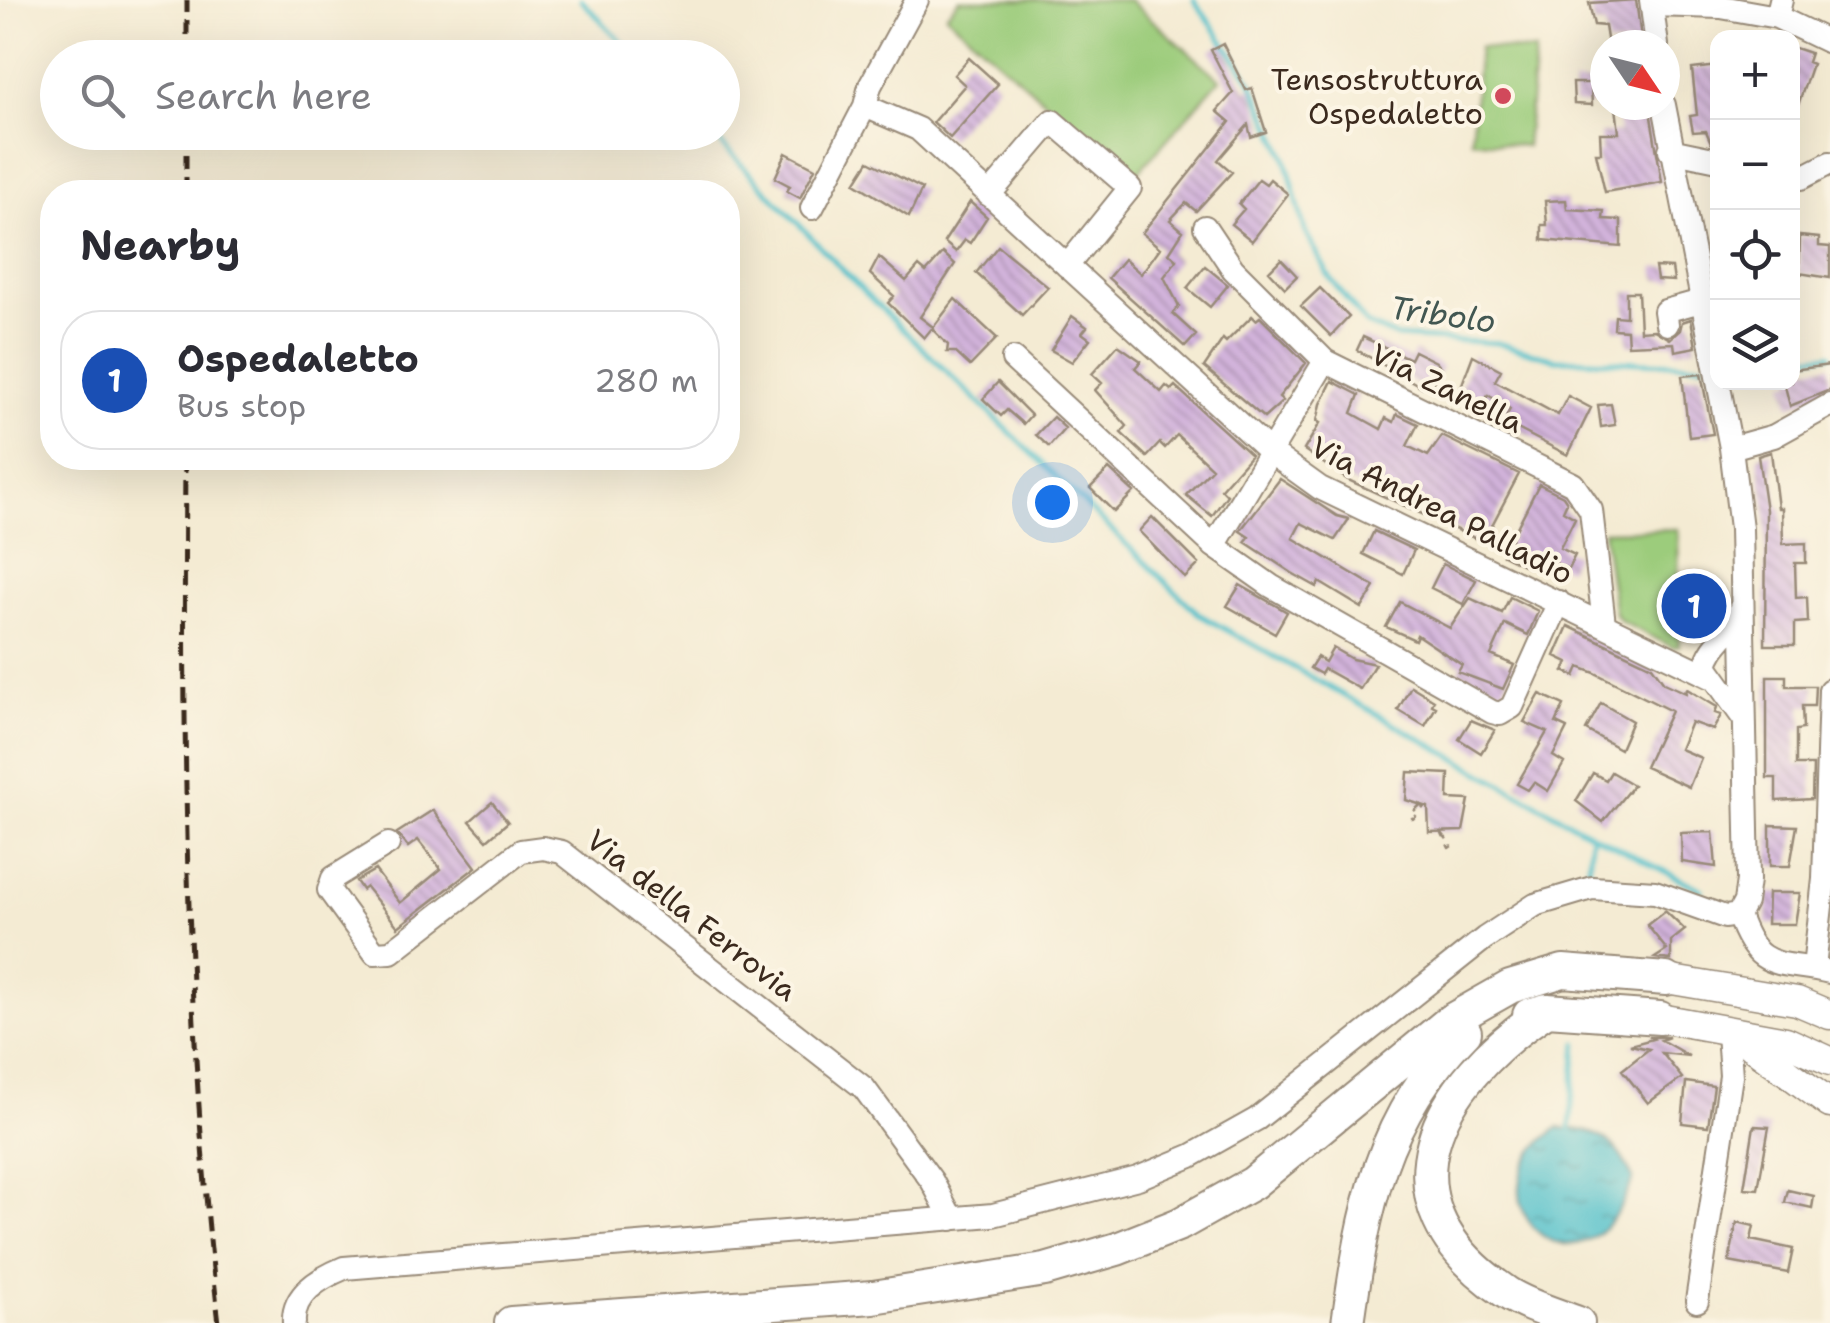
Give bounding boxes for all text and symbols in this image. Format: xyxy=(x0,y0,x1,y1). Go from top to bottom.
north arrow xyxy=(1590,30,1680,120)
map controls xyxy=(1710,30,1800,390)
button: + xyxy=(1710,30,1800,120)
search box xyxy=(40,40,740,150)
place label: Tensostruttura Ospedaletto xyxy=(1271,59,1483,134)
icon: search xyxy=(75,68,130,123)
text: Search here xyxy=(155,70,372,121)
marker: Tensostruttura Ospedaletto xyxy=(1492,85,1514,107)
button: − xyxy=(1710,120,1800,210)
button: locate xyxy=(1710,210,1800,300)
text: Nearby xyxy=(80,217,240,273)
water label: Tribolo xyxy=(1387,285,1499,343)
button: layers xyxy=(1710,300,1800,390)
text: Ospedaletto xyxy=(177,333,419,384)
street label: Via Zanella xyxy=(1364,333,1530,443)
text: 1 xyxy=(107,359,122,402)
text: 280 m xyxy=(594,359,698,402)
text: Bus stop xyxy=(177,384,306,427)
street label: Via Andrea Palladio xyxy=(1304,426,1580,594)
your location xyxy=(1027,477,1078,528)
pin: 1 xyxy=(1662,568,1726,644)
street label: Via della Ferrovia xyxy=(578,820,806,1011)

